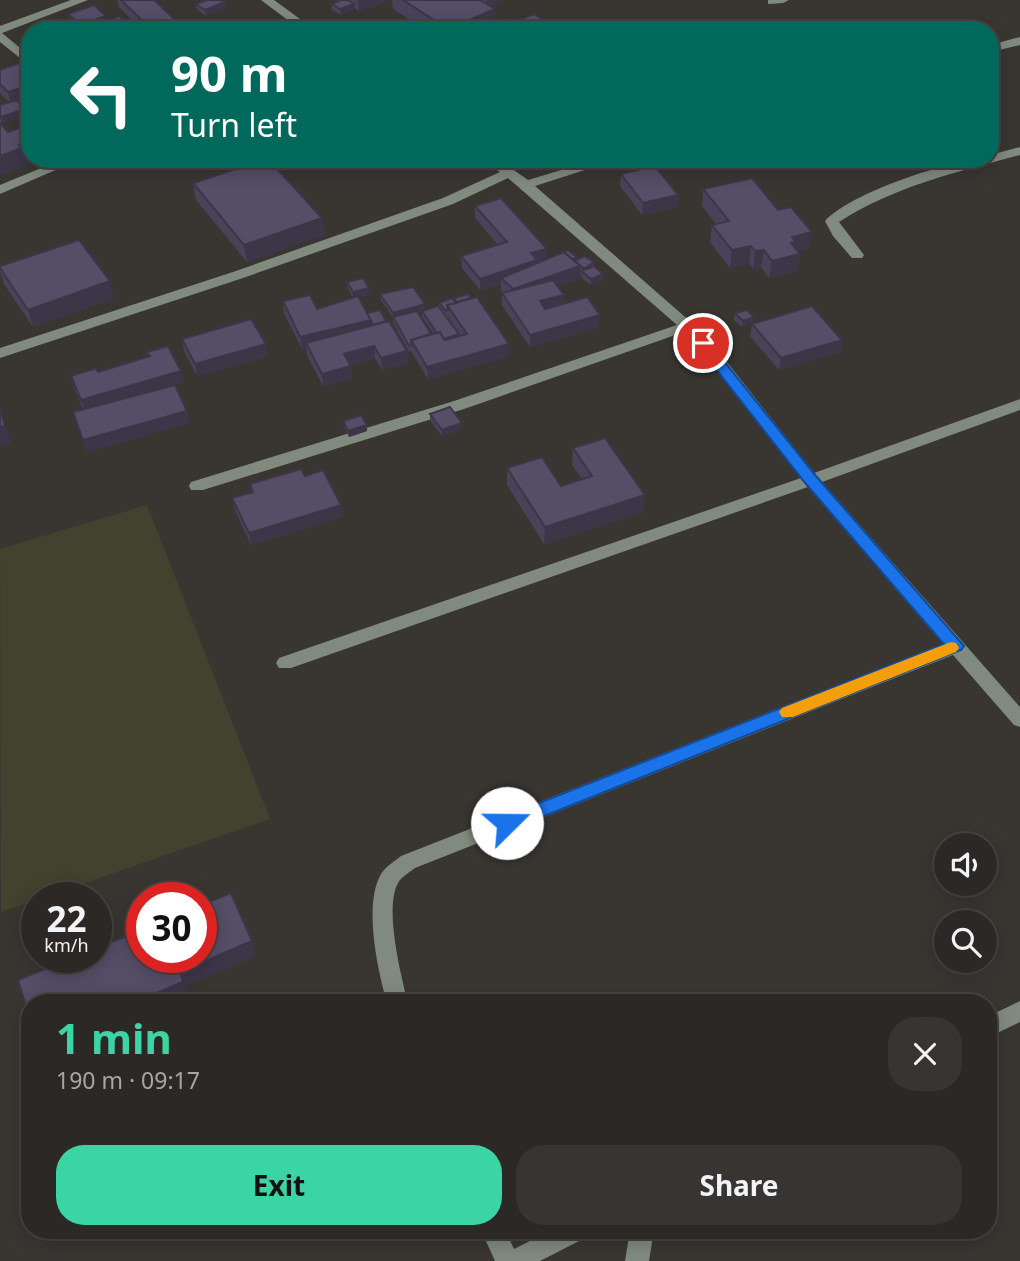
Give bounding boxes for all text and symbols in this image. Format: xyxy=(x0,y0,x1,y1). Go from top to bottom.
text: 90 m xyxy=(171,40,288,106)
icon: left xyxy=(56,49,147,140)
text: Turn left xyxy=(171,103,297,146)
pin xyxy=(673,313,733,373)
icon: arrive xyxy=(684,324,722,362)
position arrow xyxy=(470,786,544,860)
map controls xyxy=(934,833,997,973)
button: sound xyxy=(934,833,997,896)
speed limit sign: 30 xyxy=(126,882,217,973)
text: 22 xyxy=(46,895,87,942)
button: search xyxy=(934,910,997,973)
text: km/h xyxy=(44,933,89,957)
text: 1 min xyxy=(56,1009,172,1066)
button: close xyxy=(888,1017,962,1091)
text: 190 m · 09:17 xyxy=(56,1064,200,1096)
button: Exit xyxy=(56,1145,502,1225)
button: Share xyxy=(516,1145,962,1225)

